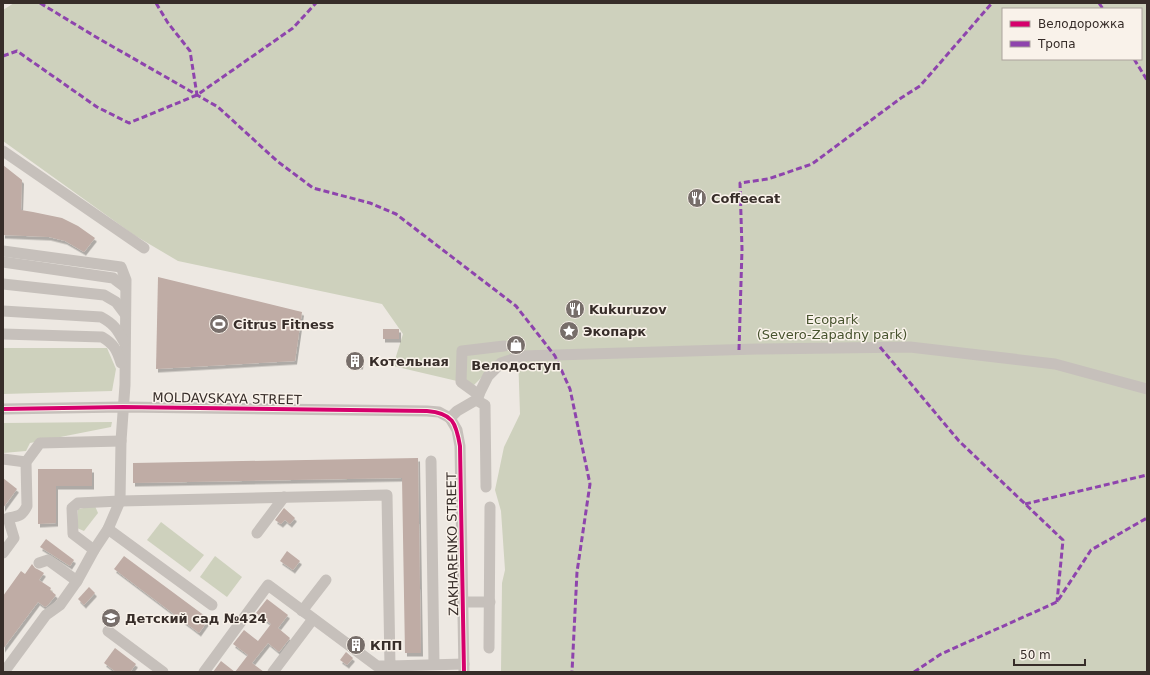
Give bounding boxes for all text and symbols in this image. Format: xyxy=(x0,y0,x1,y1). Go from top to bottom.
legend xyxy=(1002,8,1142,60)
text: Велодорожка xyxy=(1038,17,1125,31)
text: Тропа xyxy=(1037,37,1076,51)
restaurant icon: Coffeecat xyxy=(686,187,708,209)
place label: Coffeecat xyxy=(711,191,780,206)
restaurant icon: Kukuruzov xyxy=(564,298,586,320)
place label: Kukuruzov xyxy=(589,302,667,317)
park label: Ecopark (Severo-Zapadny park) xyxy=(757,312,907,342)
sports icon: Citrus Fitness xyxy=(208,313,230,335)
place label: Citrus Fitness xyxy=(233,317,335,332)
place icon: Экопарк xyxy=(558,320,580,342)
place label: Экопарк xyxy=(583,324,646,339)
shop icon: Велодоступ xyxy=(505,334,527,356)
building icon: Котельная xyxy=(344,350,366,372)
place label: Котельная xyxy=(369,354,449,369)
place label: Велодоступ xyxy=(471,358,561,373)
street label: MOLDAVSKAYA STREET xyxy=(152,390,302,407)
street label: ZAKHARENKO STREET xyxy=(444,472,461,616)
school or university icon: Детский сад №424 xyxy=(100,607,122,629)
place label: Детский сад №424 xyxy=(125,611,266,626)
building icon: КПП xyxy=(345,634,367,656)
place label: КПП xyxy=(370,638,402,653)
scale bar xyxy=(1014,641,1085,667)
text: 50 m xyxy=(1020,648,1051,662)

